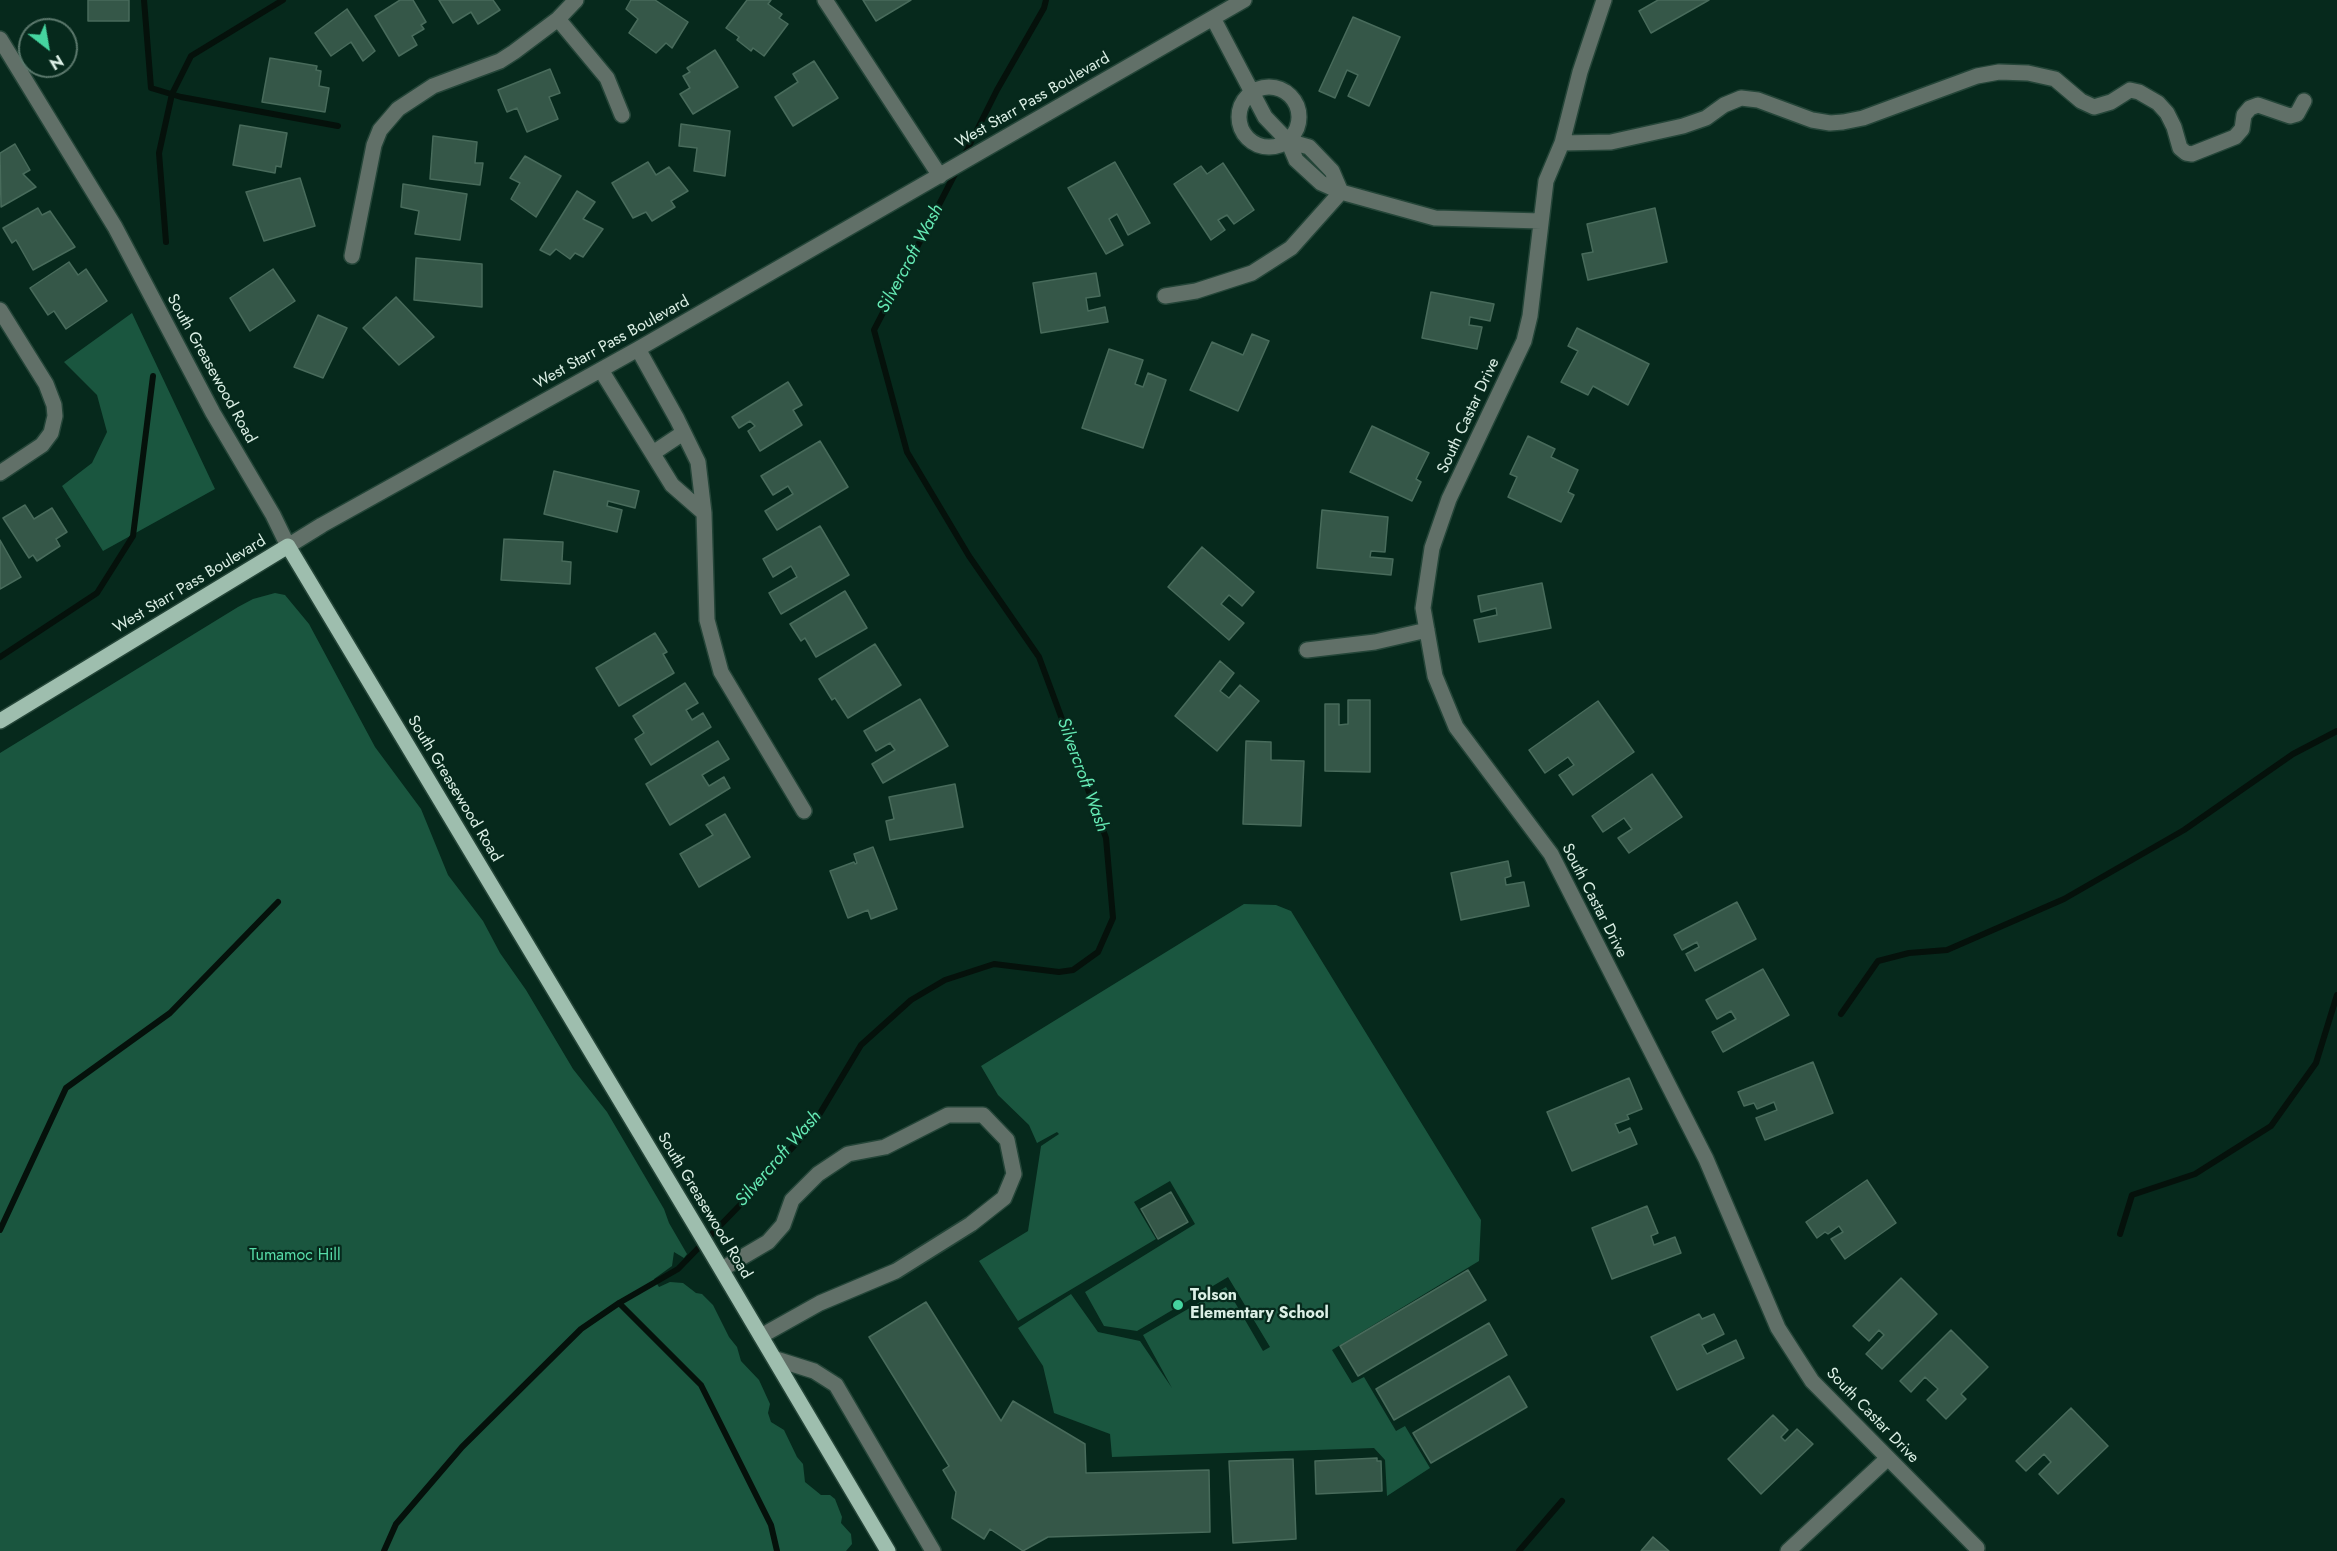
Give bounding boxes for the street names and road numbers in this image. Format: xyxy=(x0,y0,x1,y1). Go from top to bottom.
street label: West Starr Pass Boulevard xyxy=(953,49,1113,153)
street label: South Greasewood Road xyxy=(162,291,260,447)
street label: West Starr Pass Boulevard xyxy=(531,292,693,394)
street label: South Castar Drive xyxy=(1434,355,1504,477)
street label: West Starr Pass Boulevard xyxy=(110,532,270,638)
street label: South Greasewood Road xyxy=(403,712,505,866)
street label: South Castar Drive xyxy=(1557,841,1631,961)
street label: South Greasewood Road xyxy=(653,1129,755,1283)
street label: South Castar Drive xyxy=(1822,1364,1922,1468)

